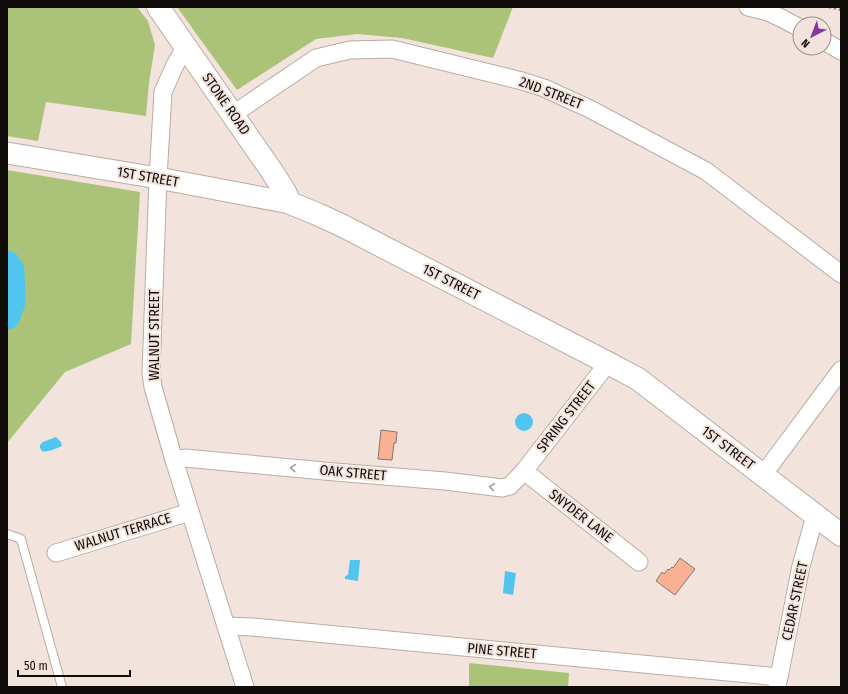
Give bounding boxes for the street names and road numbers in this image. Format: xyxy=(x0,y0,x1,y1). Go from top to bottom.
street label: STONE ROAD xyxy=(199,70,253,138)
street label: 2ND STREET xyxy=(517,73,586,113)
street label: 1ST STREET xyxy=(116,163,181,191)
street label: 1ST STREET xyxy=(419,260,483,304)
street label: WALNUT STREET xyxy=(146,289,163,380)
street label: SPRING STREET xyxy=(533,378,599,456)
street label: 1ST STREET xyxy=(698,422,758,474)
street label: OAK STREET xyxy=(319,462,388,484)
street label: SNYDER LANE xyxy=(546,486,617,547)
street label: WALNUT TERRACE xyxy=(73,509,174,555)
street label: CEDAR STREET xyxy=(778,559,812,642)
street label: PINE STREET xyxy=(467,639,538,663)

